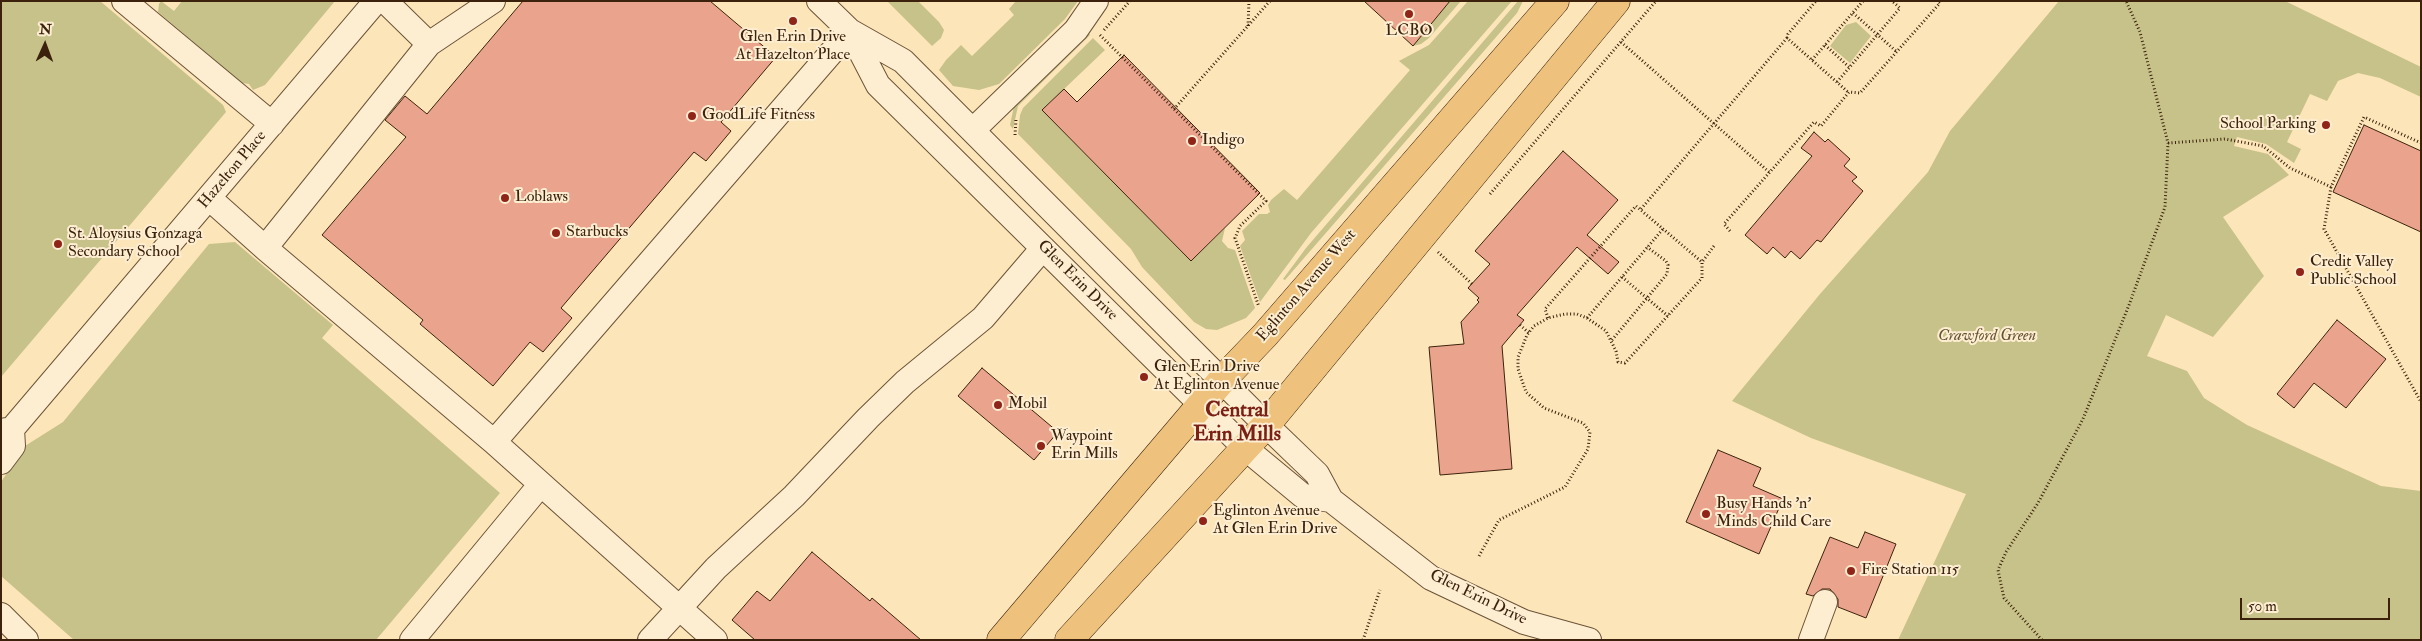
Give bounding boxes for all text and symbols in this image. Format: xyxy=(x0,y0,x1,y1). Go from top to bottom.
marker: LCBO xyxy=(1403,8,1415,20)
marker: Glen Erin Drive At Hazelton Place xyxy=(787,15,799,27)
north arrow xyxy=(20,20,70,70)
text: N xyxy=(39,21,52,38)
place label: LCBO xyxy=(1386,22,1432,42)
place label: Glen Erin Drive At Hazelton Place xyxy=(736,28,850,66)
place label: GoodLife Fitness xyxy=(702,106,815,126)
marker: GoodLife Fitness xyxy=(686,110,698,122)
place label: School Parking xyxy=(2220,115,2316,135)
marker: School Parking xyxy=(2320,119,2332,131)
street label: Hazelton Place xyxy=(195,127,271,213)
place label: Indigo xyxy=(1202,131,1244,151)
marker: Indigo xyxy=(1186,135,1198,147)
place label: Loblaws xyxy=(515,188,568,208)
marker: Loblaws xyxy=(499,192,511,204)
place label: Starbucks xyxy=(566,223,628,243)
place label: St. Aloysius Gonzaga Secondary School xyxy=(68,225,202,263)
street label: Eglinton Avenue West xyxy=(1253,226,1361,346)
marker: Starbucks xyxy=(550,227,562,239)
street label: Glen Erin Drive xyxy=(1033,237,1121,325)
marker: St. Aloysius Gonzaga Secondary School xyxy=(52,238,64,250)
place label: Credit Valley Public School xyxy=(2310,253,2397,291)
marker: Credit Valley Public School xyxy=(2294,266,2306,278)
park label: Crawford Green xyxy=(1938,327,2036,347)
place label: Glen Erin Drive At Eglinton Avenue xyxy=(1154,358,1279,396)
marker: Glen Erin Drive At Eglinton Avenue xyxy=(1138,371,1150,383)
place label: Mobil xyxy=(1008,395,1047,415)
district label: Central Erin Mills xyxy=(1193,398,1281,448)
marker: Mobil xyxy=(992,399,1004,411)
place label: Waypoint Erin Mills xyxy=(1051,427,1118,465)
marker: Waypoint Erin Mills xyxy=(1035,440,1047,452)
place label: Busy Hands 'n' Minds Child Care xyxy=(1716,495,1831,533)
place label: Eglinton Avenue At Glen Erin Drive xyxy=(1213,502,1338,540)
marker: Busy Hands 'n' Minds Child Care xyxy=(1700,508,1712,520)
marker: Eglinton Avenue At Glen Erin Drive xyxy=(1197,515,1209,527)
place label: Fire Station 115 xyxy=(1861,561,1959,581)
marker: Fire Station 115 xyxy=(1845,565,1857,577)
street label: Glen Erin Drive xyxy=(1426,566,1530,630)
scale bar xyxy=(2242,588,2392,620)
text: 50 m xyxy=(2248,597,2277,616)

